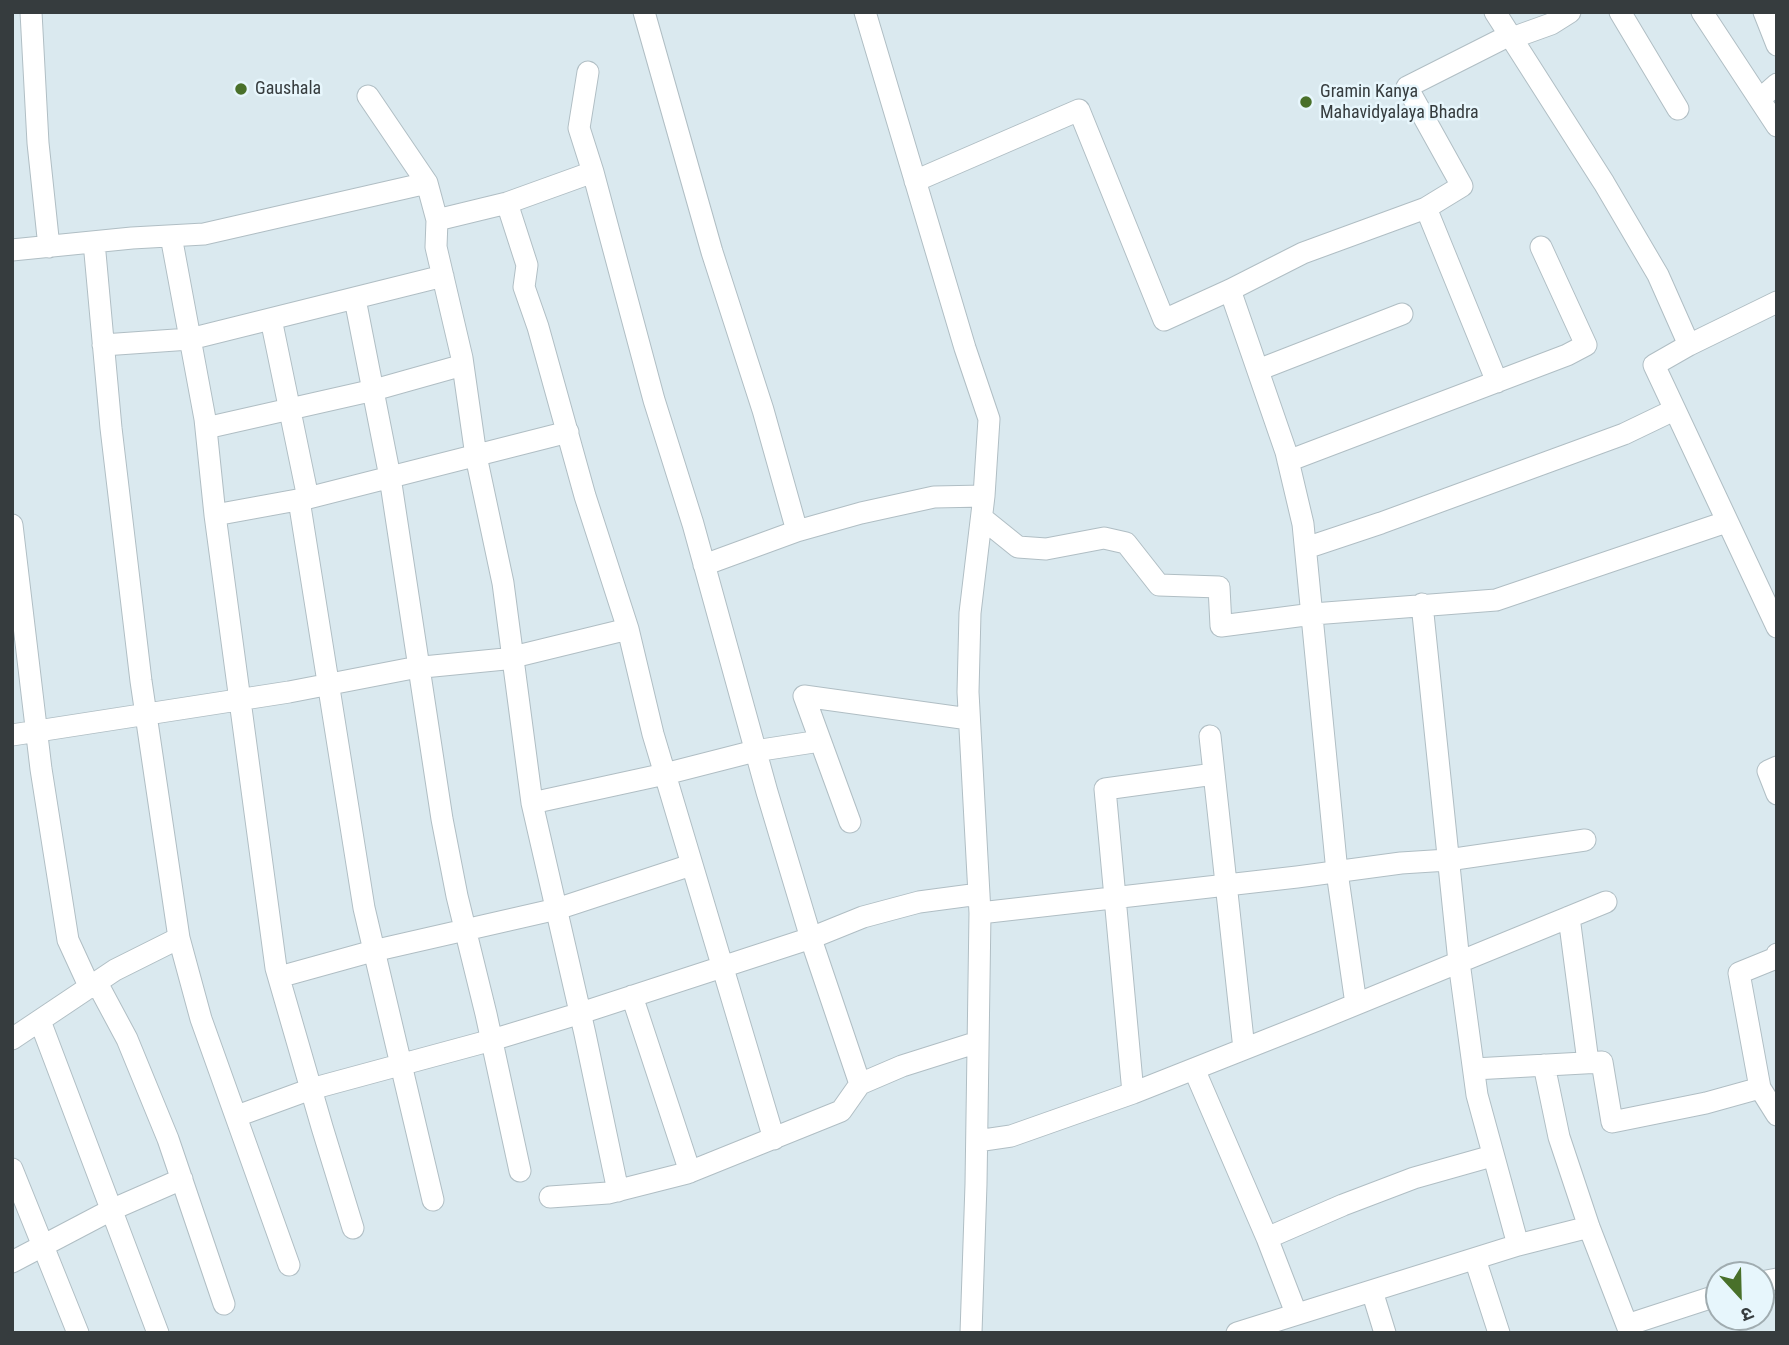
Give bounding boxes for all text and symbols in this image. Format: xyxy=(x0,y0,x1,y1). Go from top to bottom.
place label: Gaushala xyxy=(255,78,321,100)
marker: Gaushala xyxy=(233,81,249,97)
place label: Gramin Kanya Mahavidyalaya Bhadra xyxy=(1320,81,1479,124)
marker: Gramin Kanya Mahavidyalaya Bhadra xyxy=(1298,94,1314,110)
north arrow xyxy=(1705,1261,1775,1331)
text: उ xyxy=(1738,1301,1757,1327)

